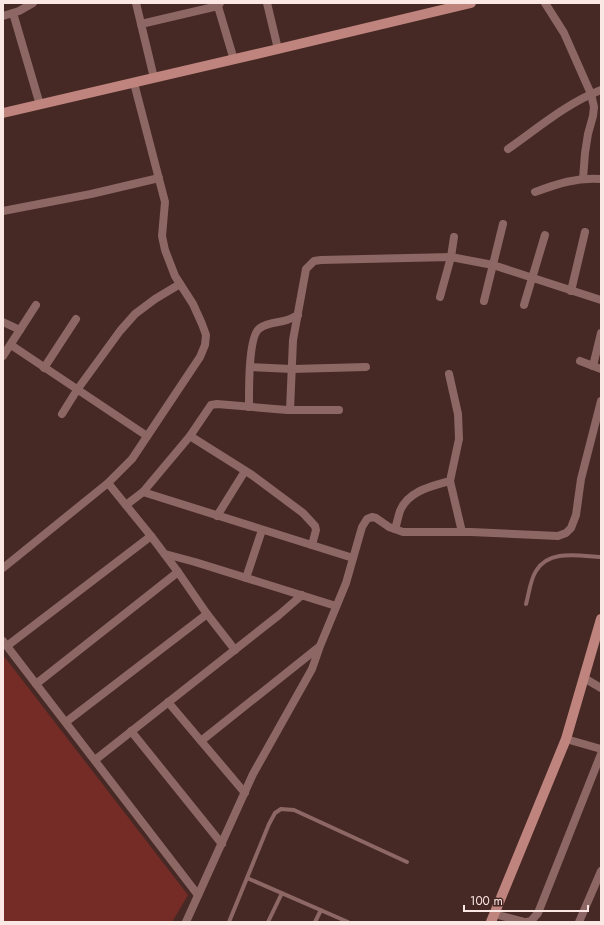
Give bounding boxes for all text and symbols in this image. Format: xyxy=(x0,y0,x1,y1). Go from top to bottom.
scale bar xyxy=(464,887,588,913)
text: 100 m xyxy=(470,892,503,910)

